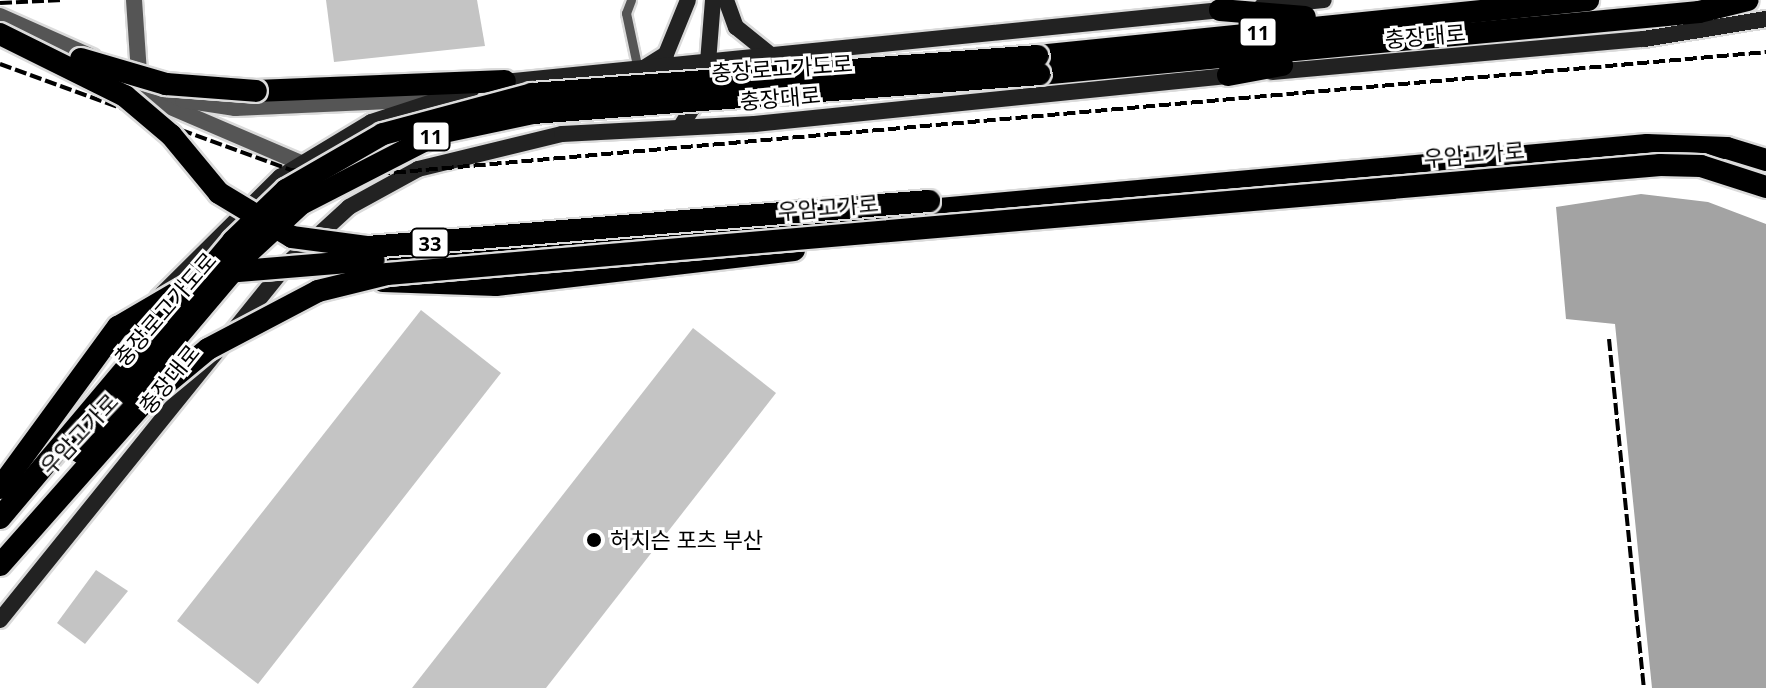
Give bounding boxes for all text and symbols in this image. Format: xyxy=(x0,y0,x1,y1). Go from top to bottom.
road number: 11 xyxy=(1238,16,1278,48)
street label: 충장대로 xyxy=(1384,19,1466,53)
street label: 충장로고가도로 xyxy=(710,50,854,86)
street label: 충장대로 xyxy=(739,81,821,115)
road number: 11 xyxy=(411,120,451,152)
street label: 우암고가로 xyxy=(1422,136,1526,172)
street label: 우암고가로 xyxy=(776,189,880,225)
road number: 33 xyxy=(410,227,450,259)
street label: 충장로고가도로 xyxy=(109,247,221,371)
street label: 충장대로 xyxy=(133,339,205,419)
street label: 우암고가로 xyxy=(35,388,123,480)
place label: 허치슨 포츠 부산 xyxy=(610,527,763,553)
marker: 허치슨 포츠 부산 xyxy=(585,531,603,549)

